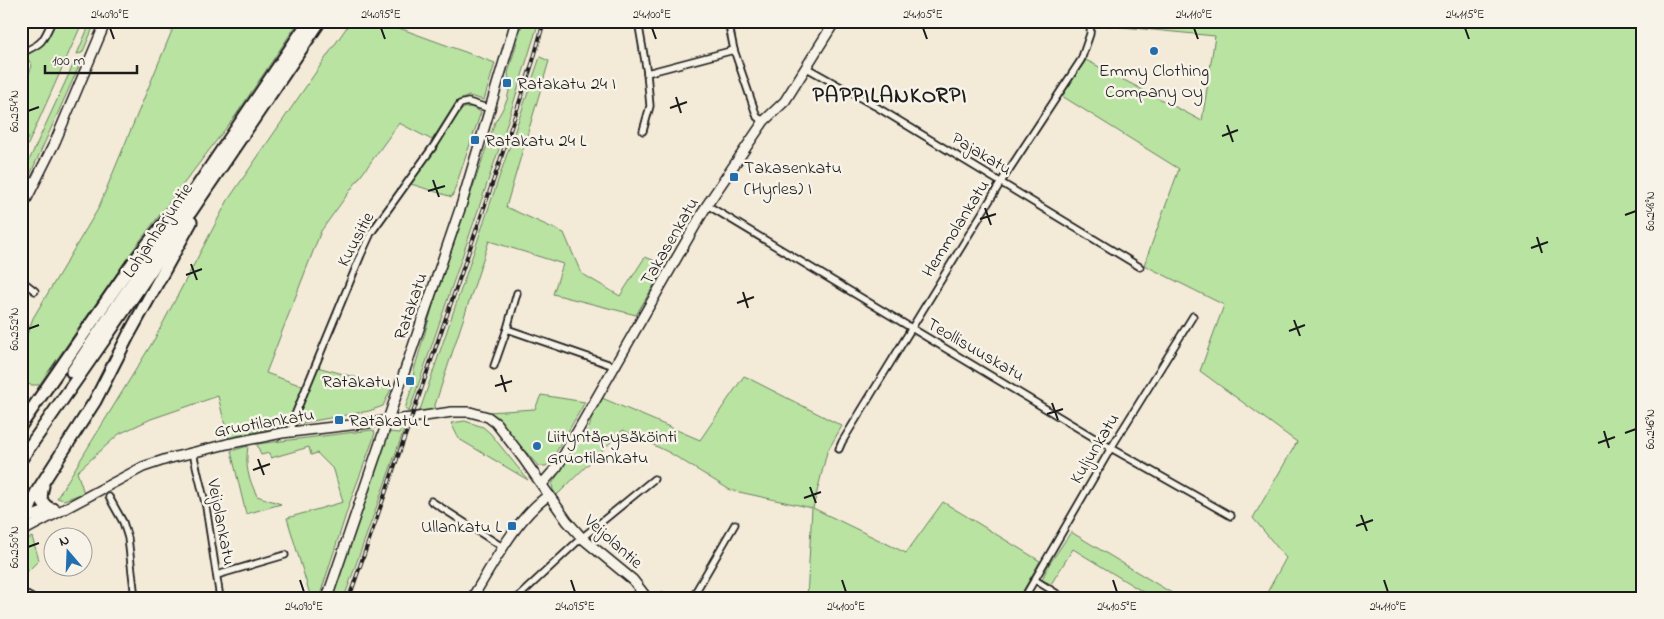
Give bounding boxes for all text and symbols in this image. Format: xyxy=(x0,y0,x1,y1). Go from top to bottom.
text: 24.090°E xyxy=(91,6,129,24)
text: 24.095°E xyxy=(361,6,401,24)
text: 24.100°E xyxy=(633,6,671,24)
text: 24.105°E xyxy=(903,6,943,24)
text: 24.110°E xyxy=(1176,6,1212,24)
text: 24.115°E xyxy=(1446,6,1484,24)
scale bar xyxy=(45,42,138,74)
marker: Emmy Clothing Company Oy xyxy=(1148,45,1160,57)
text: 100 m xyxy=(52,50,85,72)
place label: Emmy Clothing Company Oy xyxy=(1099,59,1209,106)
place label: Ratakatu 24 I xyxy=(517,72,616,98)
marker: Ratakatu 24 I xyxy=(501,77,513,89)
district label: PAPPILANKORPI xyxy=(812,81,968,113)
text: 60.254°N xyxy=(6,90,24,132)
street label: Pajakatu xyxy=(946,127,1016,183)
place label: Ratakatu 24 L xyxy=(485,129,587,155)
marker: Ratakatu 24 L xyxy=(469,134,481,146)
place label: Takasenkatu (Hyrles) I xyxy=(744,156,842,203)
marker: Takasenkatu (Hyrles) I xyxy=(728,171,740,183)
street label: Hemmolankatu xyxy=(916,175,997,283)
street label: Lohjanharjuntie xyxy=(117,177,201,284)
text: 60.248°N xyxy=(1642,191,1660,231)
street label: Takasenkatu xyxy=(635,193,706,291)
street label: Kuusitie xyxy=(331,207,383,272)
street label: Ratakatu xyxy=(388,270,435,344)
text: 60.252°N xyxy=(6,307,24,351)
street label: Teollisuuskatu xyxy=(921,312,1029,389)
place label: Ratakatu I xyxy=(322,370,400,396)
marker: Ratakatu I xyxy=(404,375,416,387)
street label: Gruotilankatu xyxy=(212,402,316,446)
place label: Ratakatu L xyxy=(349,409,430,435)
street label: Kuljunkatu xyxy=(1064,409,1127,489)
text: 60.246°N xyxy=(1642,409,1660,449)
marker: Ratakatu L xyxy=(333,414,345,426)
place label: Liityntäpysäköinti Gruotilankatu xyxy=(547,425,677,472)
marker: Liityntäpysäköinti Gruotilankatu xyxy=(531,440,543,452)
street label: Veijolankatu xyxy=(199,476,241,568)
street label: Veijolantie xyxy=(577,508,648,577)
place label: Ullankatu L xyxy=(421,515,502,541)
marker: Ullankatu L xyxy=(506,520,518,532)
text: 60.250°N xyxy=(6,526,24,568)
north arrow xyxy=(42,526,92,576)
text: N xyxy=(56,530,72,553)
text: 24.090°E xyxy=(285,598,323,616)
text: 24.095°E xyxy=(555,598,595,616)
text: 24.100°E xyxy=(827,598,865,616)
text: 24.105°E xyxy=(1097,598,1137,616)
text: 24.110°E xyxy=(1370,598,1406,616)

